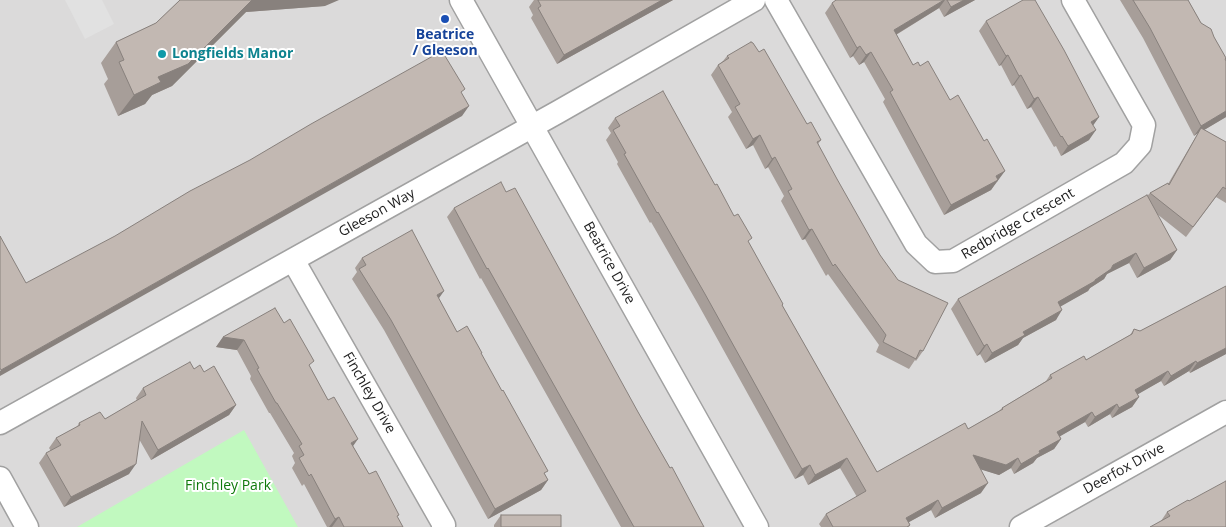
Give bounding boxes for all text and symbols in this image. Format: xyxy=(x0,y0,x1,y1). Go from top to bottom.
marker: Beatrice / Gleeson xyxy=(439,13,451,25)
place label: Beatrice / Gleeson xyxy=(412,27,478,59)
place label: Longfields Manor xyxy=(172,46,293,62)
marker: Longfields Manor xyxy=(156,48,168,60)
street label: Gleeson Way xyxy=(336,185,418,241)
street label: Redbridge Crescent xyxy=(958,185,1078,263)
street label: Beatrice Drive xyxy=(579,219,639,307)
street label: Finchley Drive xyxy=(339,349,399,437)
street label: Deerfox Drive xyxy=(1081,440,1167,498)
park label: Finchley Park xyxy=(185,478,271,494)

